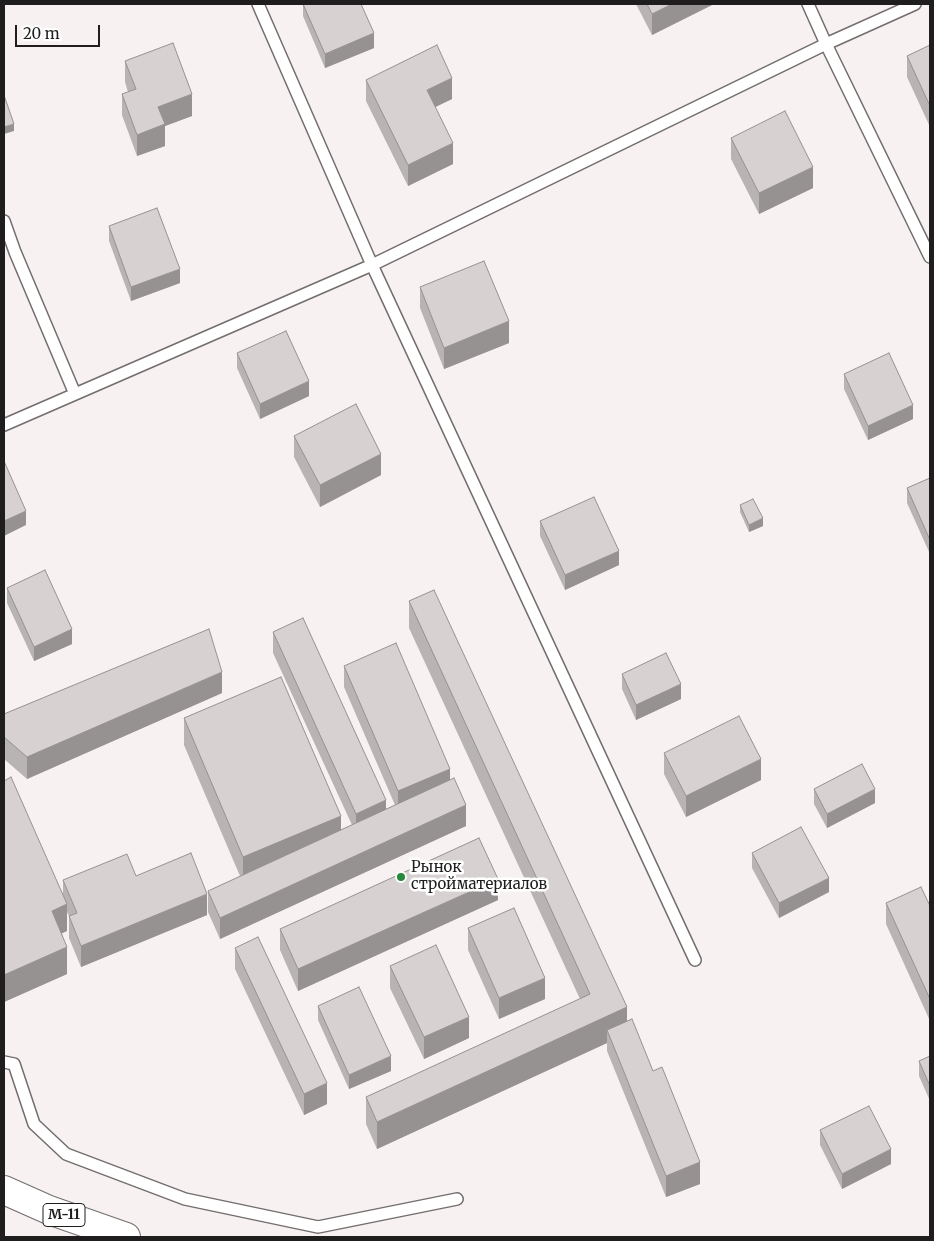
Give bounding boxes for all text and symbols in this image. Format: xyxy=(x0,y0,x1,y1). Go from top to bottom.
scale bar xyxy=(18,15,102,47)
text: 20 m xyxy=(23,24,60,43)
place label: Рынок стройматериалов xyxy=(411,859,547,894)
marker: Рынок стройматериалов xyxy=(395,871,407,883)
road number: М-11 xyxy=(43,1204,85,1226)

